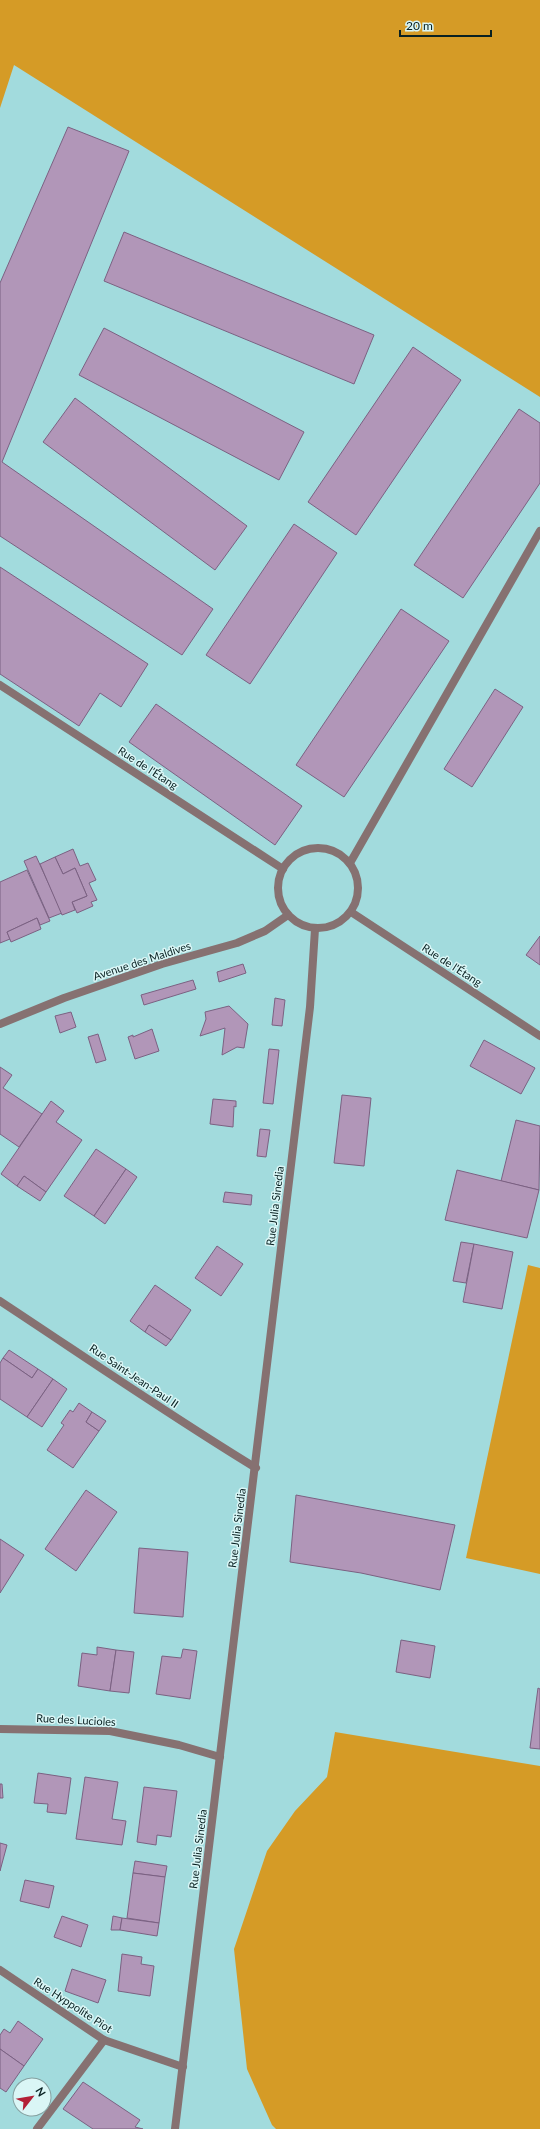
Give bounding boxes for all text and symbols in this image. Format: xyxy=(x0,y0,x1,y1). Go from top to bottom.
scale bar xyxy=(400,12,491,38)
text: 20 m xyxy=(406,18,433,33)
street label: Rue de l'Étang xyxy=(116,743,181,792)
street label: Avenue des Maldives xyxy=(91,939,192,982)
street label: Rue de l'Étang xyxy=(420,940,485,989)
street label: Rue Julia Sinedia xyxy=(263,1165,286,1246)
street label: Rue Saint-Jean-Paul II xyxy=(87,1341,181,1410)
street label: Rue Julia Sinedia xyxy=(225,1487,248,1568)
street label: Rue des Lucioles xyxy=(36,1711,116,1728)
street label: Rue Julia Sinedia xyxy=(186,1808,209,1889)
street label: Rue Hyppolite Piot xyxy=(32,1974,115,2035)
north arrow xyxy=(12,2077,52,2117)
text: N xyxy=(33,2085,49,2099)

